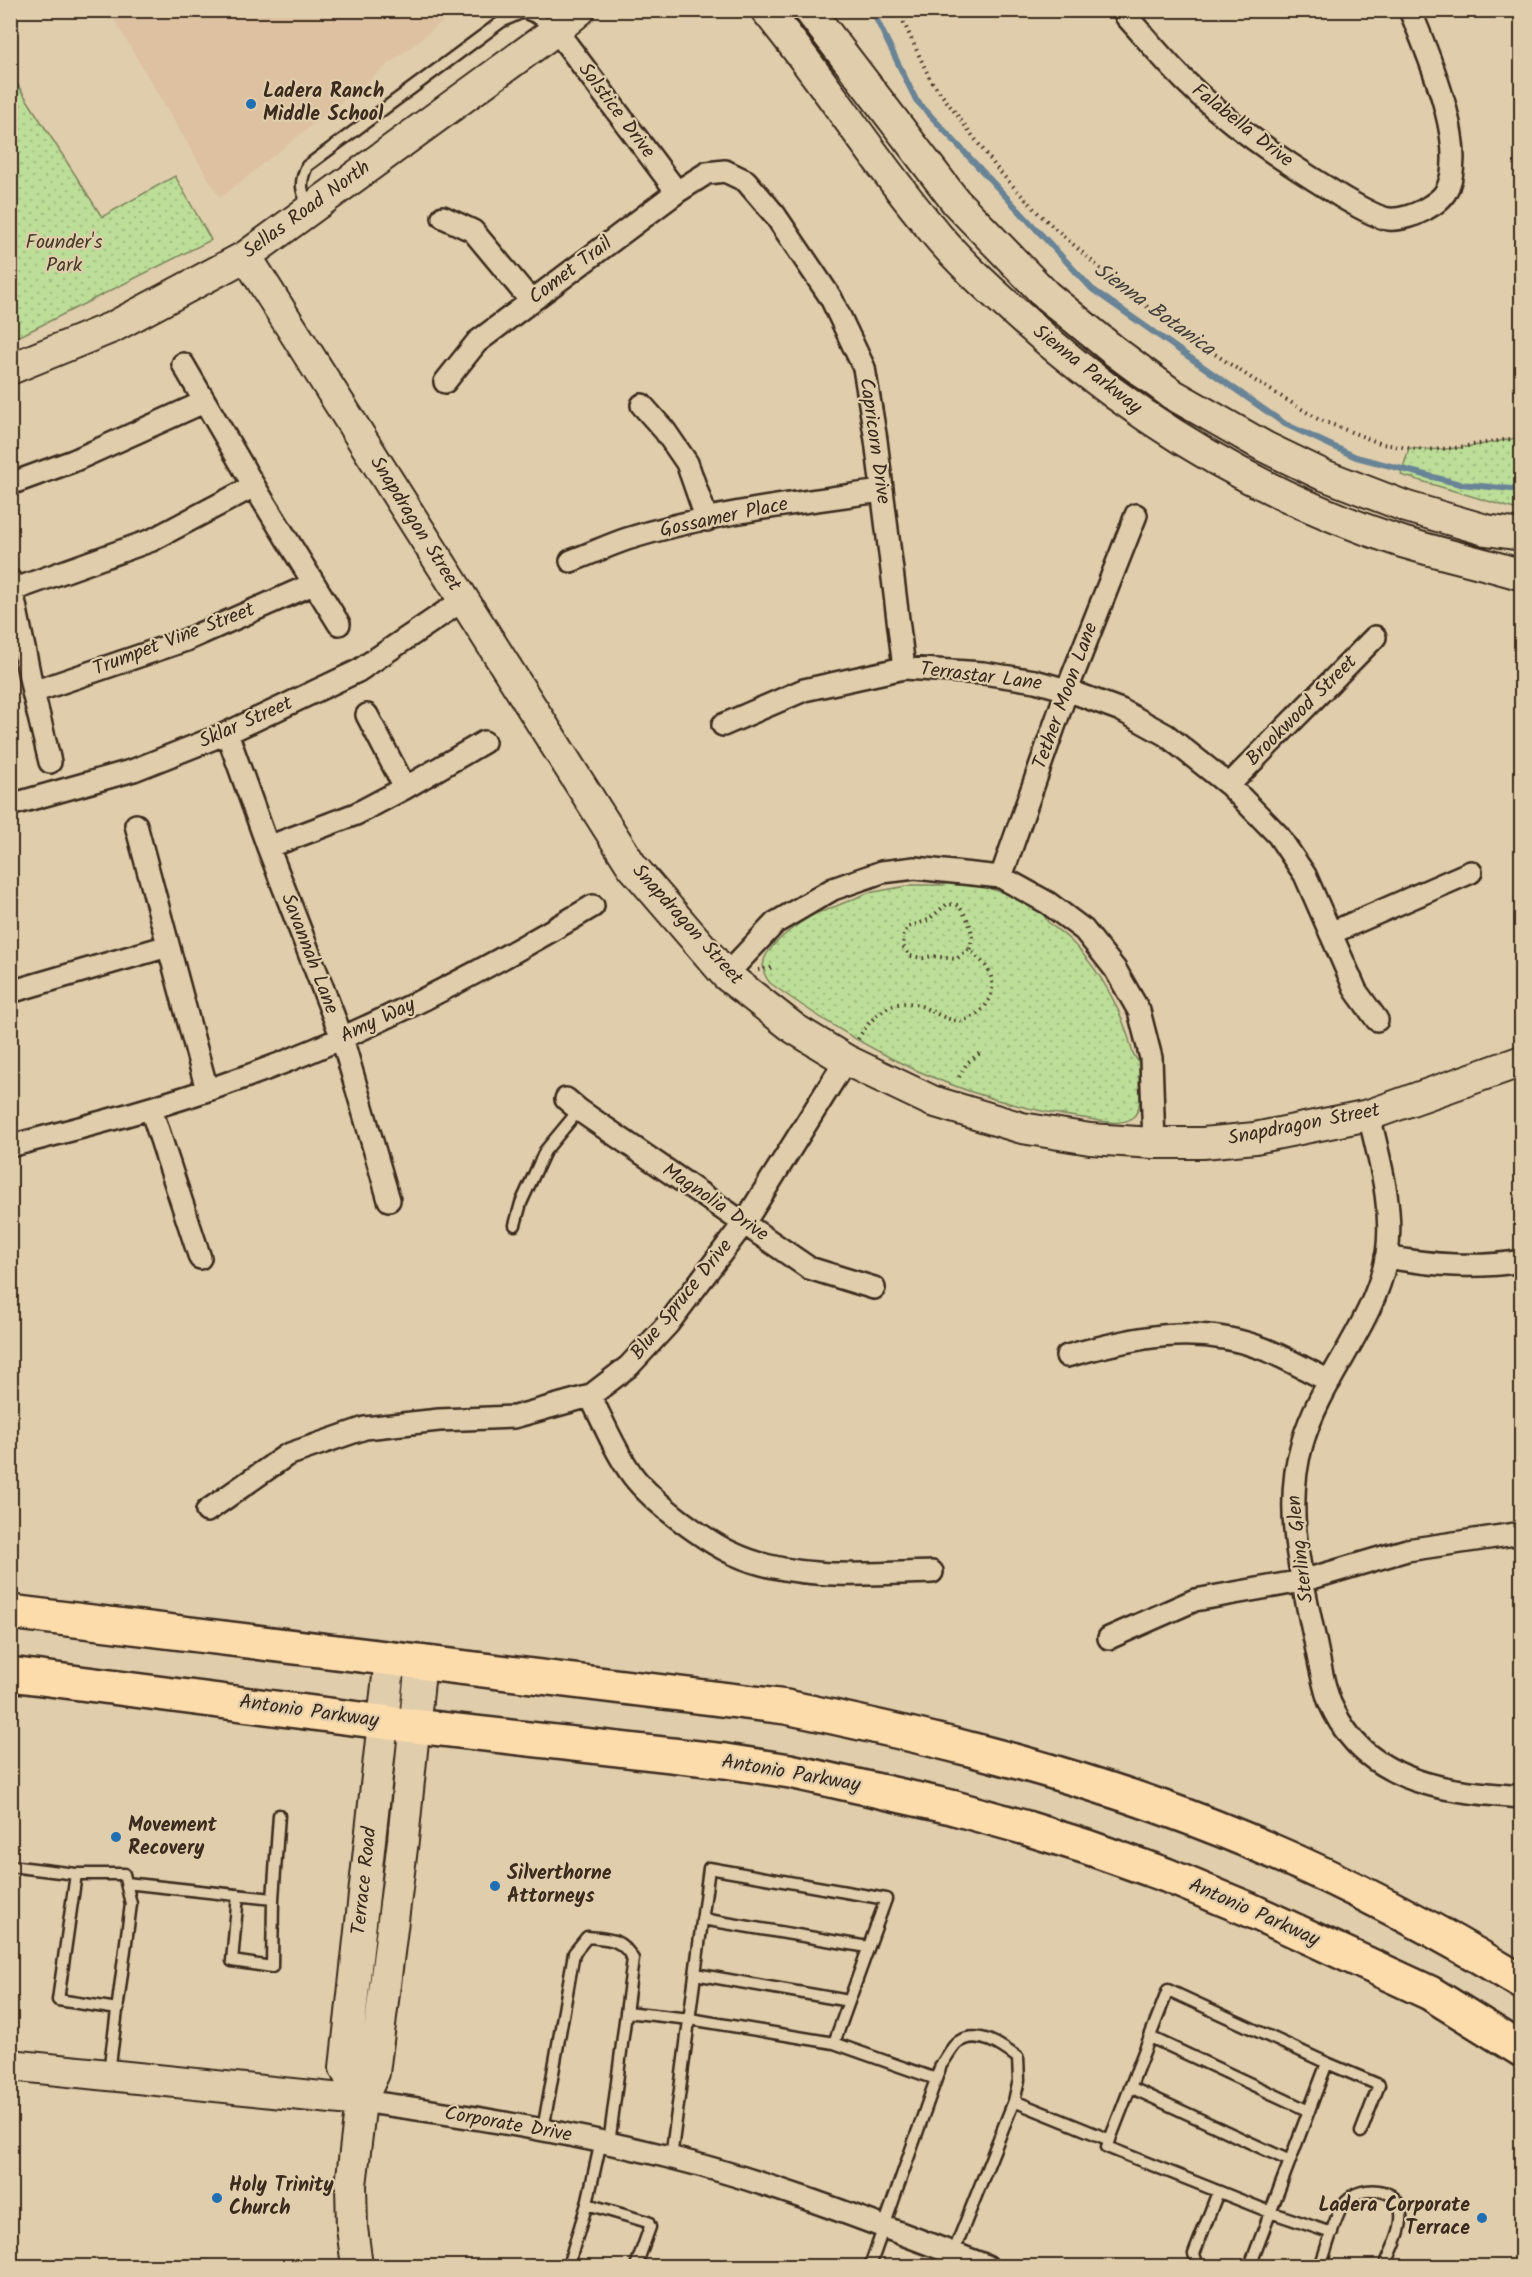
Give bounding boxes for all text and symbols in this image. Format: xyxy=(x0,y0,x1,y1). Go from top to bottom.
street label: Solstice Drive xyxy=(569,56,663,166)
place label: Ladera Ranch Middle School xyxy=(263,76,384,131)
street label: Falabella Drive xyxy=(1184,76,1300,176)
marker: Ladera Ranch Middle School xyxy=(244,97,258,111)
street label: Sellas Road North xyxy=(236,153,378,267)
park label: Founder's Park xyxy=(26,227,103,282)
street label: Comet Trail xyxy=(522,229,620,313)
water label: Sienna Botanica xyxy=(1087,255,1222,366)
street label: Sienna Parkway xyxy=(1025,317,1149,423)
street label: Capricorn Drive xyxy=(849,376,899,506)
street label: Snapdragon Street xyxy=(361,450,470,598)
street label: Gossamer Place xyxy=(657,489,791,547)
street label: Trumpet Vine Street xyxy=(88,594,260,686)
street label: Tether Moon Lane xyxy=(1025,618,1107,774)
street label: Brookwood Street xyxy=(1239,647,1366,774)
street label: Terrastar Lane xyxy=(918,654,1044,700)
street label: Sklar Street xyxy=(194,688,298,758)
street label: Snapdragon Street xyxy=(624,857,751,993)
street label: Savannah Lane xyxy=(271,889,347,1019)
street label: Amy Way xyxy=(335,989,422,1052)
street label: Snapdragon Street xyxy=(1225,1095,1383,1155)
street label: Magnolia Drive xyxy=(655,1155,775,1251)
street label: Blue Spruce Drive xyxy=(623,1232,741,1368)
street label: Sterling Glen xyxy=(1279,1493,1323,1605)
street label: Antonio Parkway xyxy=(237,1686,381,1738)
street label: Antonio Parkway xyxy=(719,1746,864,1802)
place label: Movement Recovery xyxy=(128,1810,218,1865)
street label: Terrace Road xyxy=(343,1824,387,1937)
marker: Movement Recovery xyxy=(109,1830,123,1844)
place label: Silverthorne Attorneys xyxy=(507,1858,612,1913)
street label: Antonio Parkway xyxy=(1183,1870,1325,1956)
marker: Silverthorne Attorneys xyxy=(488,1879,502,1893)
street label: Corporate Drive xyxy=(442,2098,574,2152)
place label: Holy Trinity Church xyxy=(229,2170,334,2225)
place label: Ladera Corporate Terrace xyxy=(1318,2190,1470,2245)
marker: Holy Trinity Church xyxy=(210,2191,224,2205)
marker: Ladera Corporate Terrace xyxy=(1475,2211,1489,2225)

